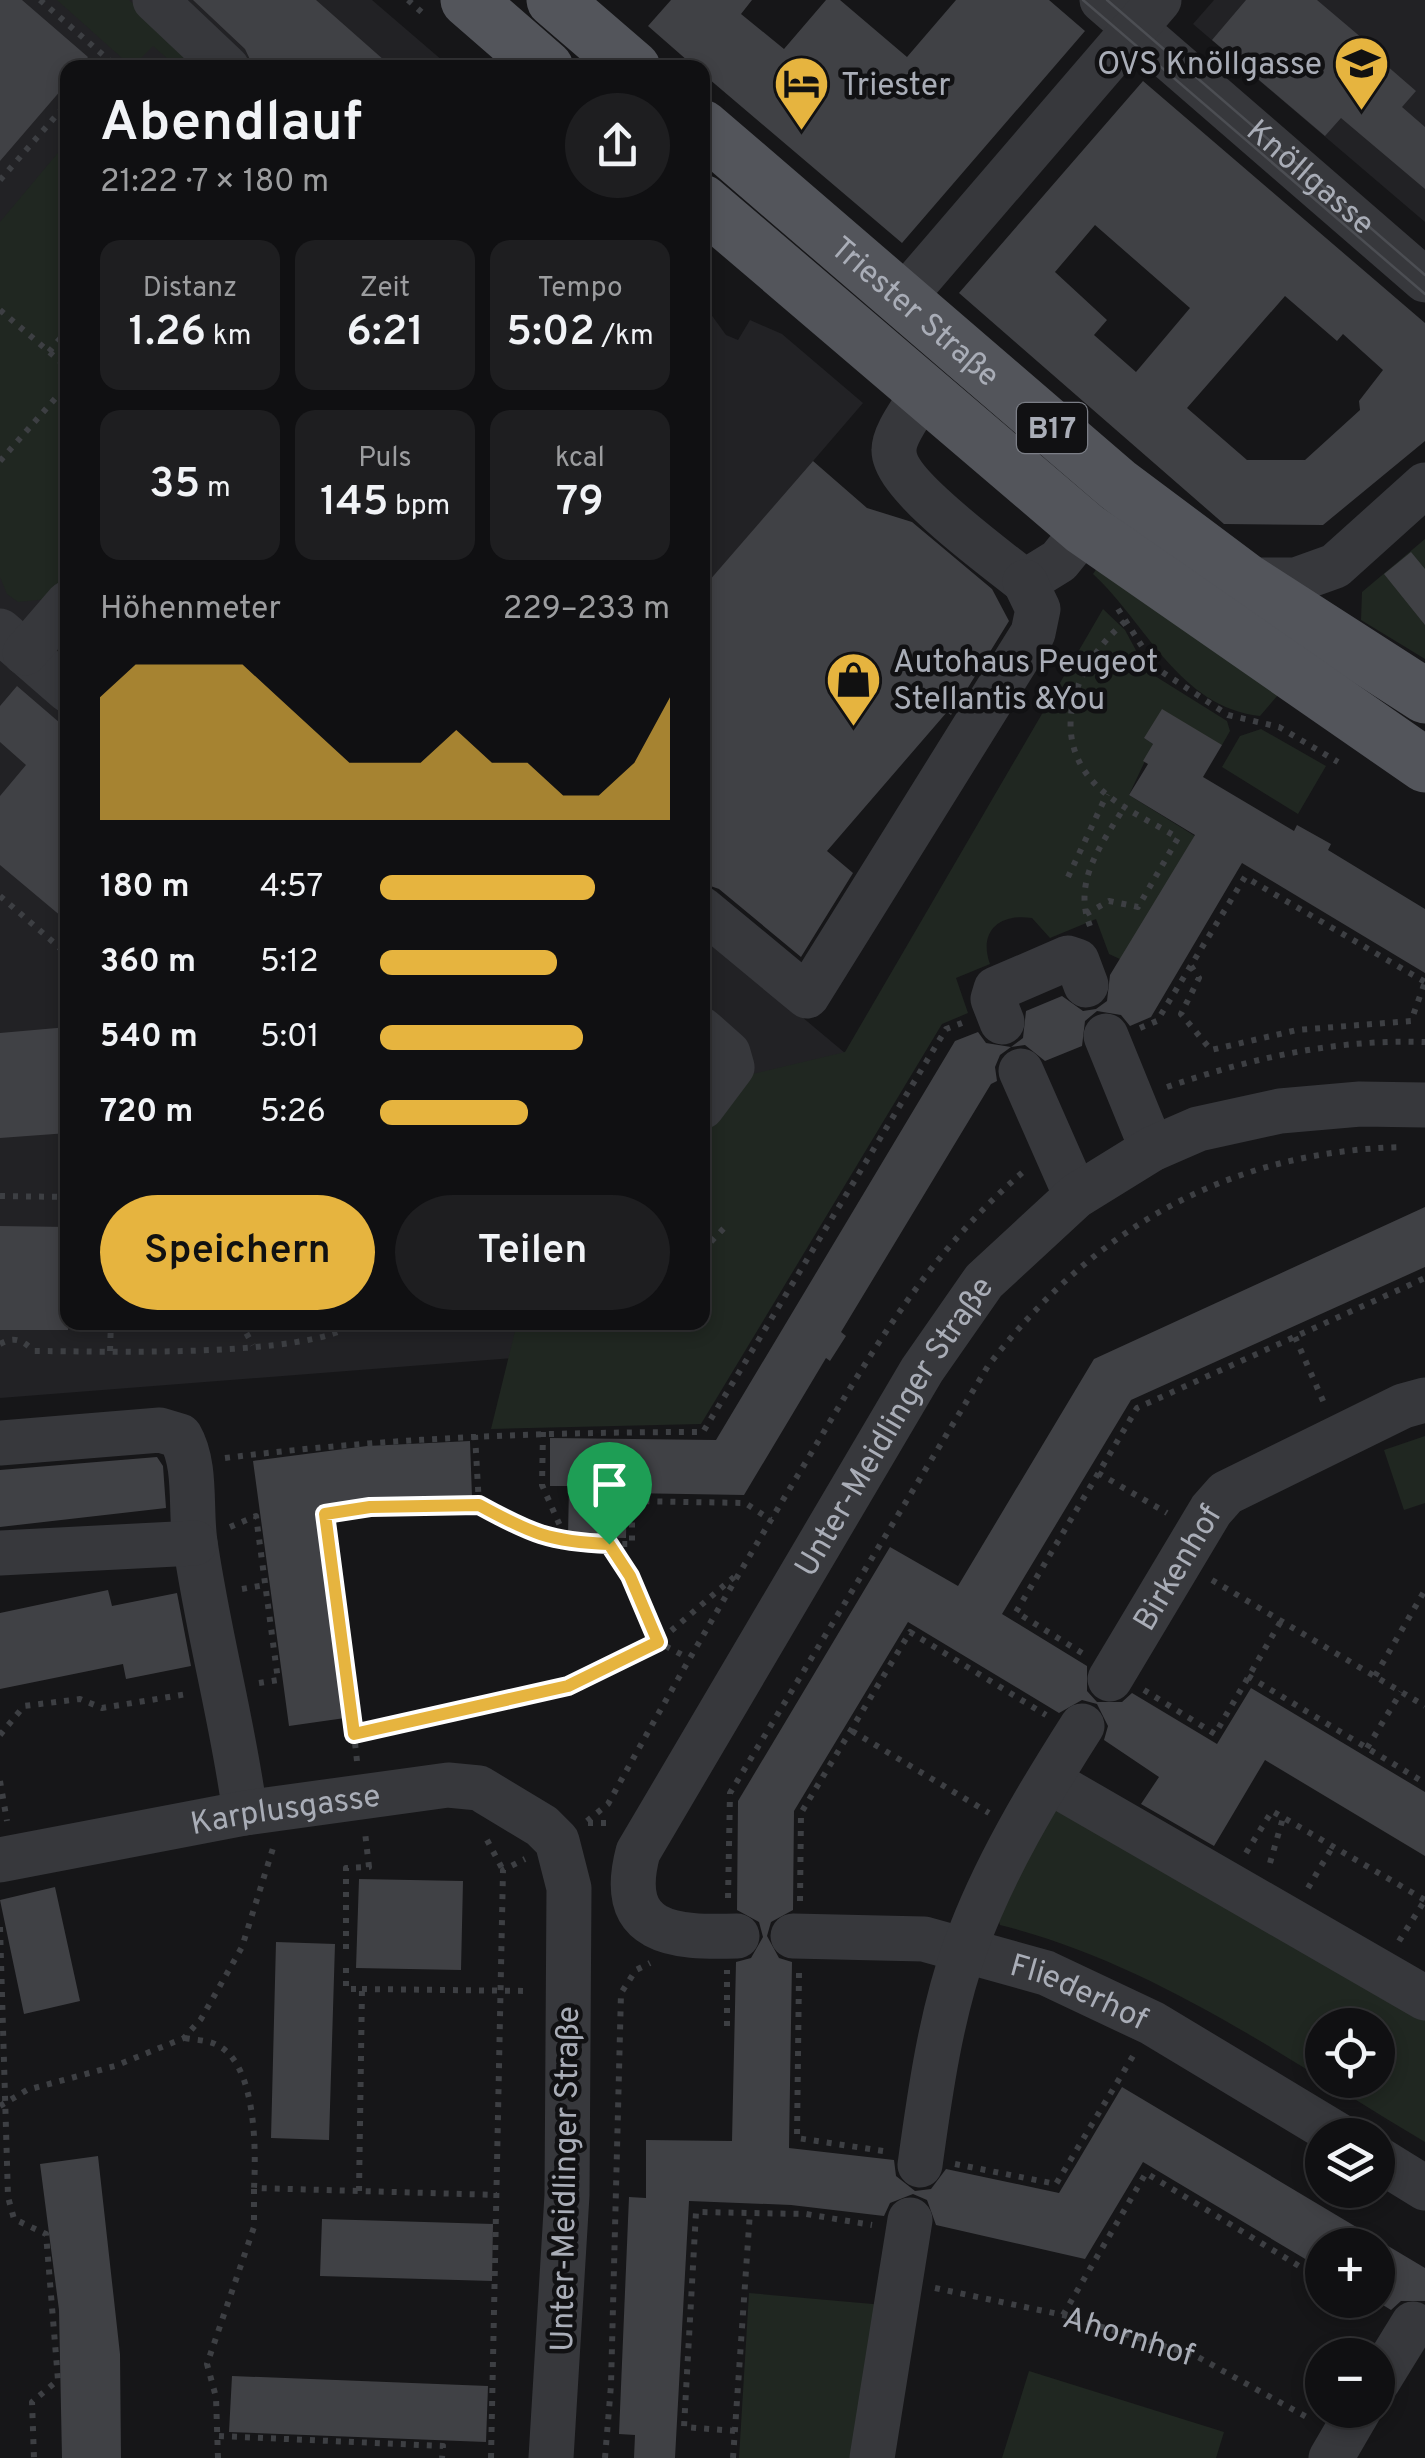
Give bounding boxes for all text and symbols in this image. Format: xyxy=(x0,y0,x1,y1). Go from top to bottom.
school or university icon: OVS Knöllgasse xyxy=(1331,33,1391,112)
place label: OVS Knöllgasse xyxy=(1097,46,1322,86)
hotel icon: Triester xyxy=(772,54,832,133)
place label: Triester xyxy=(841,67,951,107)
text: Abendlauf xyxy=(100,90,362,160)
button: share xyxy=(565,93,670,198)
street label: Knöllgasse xyxy=(1237,113,1382,245)
text: 21:22 · 7 × 180 m xyxy=(100,163,329,203)
street label: Triester Straße xyxy=(821,229,1007,397)
text: Distanz xyxy=(143,271,237,307)
text: Zeit xyxy=(360,271,410,307)
text: Tempo xyxy=(537,271,623,307)
text: 1.26 xyxy=(128,307,206,360)
text: 6:21 xyxy=(346,307,424,360)
text: 5:02 xyxy=(506,307,595,360)
text: km xyxy=(206,319,252,355)
text: /km xyxy=(595,319,654,355)
road number: B17 xyxy=(1017,403,1087,453)
text: Puls xyxy=(358,441,412,477)
text: kcal xyxy=(555,441,605,477)
text: 35 xyxy=(149,459,200,512)
text: m xyxy=(200,471,231,507)
text: 145 xyxy=(320,477,389,530)
text: 79 xyxy=(556,477,604,530)
text: bpm xyxy=(389,489,450,525)
text: Höhenmeter xyxy=(100,590,281,630)
text: 229–233 m xyxy=(503,590,670,630)
place label: Autohaus Peugeot Stellantis &You xyxy=(893,644,1158,721)
shop icon: Autohaus Peugeot Stellantis &You xyxy=(824,649,884,728)
text: 180 m xyxy=(100,868,190,908)
text: 4:57 xyxy=(260,868,323,908)
text: 360 m xyxy=(100,943,196,983)
text: 5:12 xyxy=(260,943,319,983)
text: 540 m xyxy=(100,1018,198,1058)
text: 5:01 xyxy=(260,1018,320,1058)
text: 720 m xyxy=(100,1093,193,1133)
text: 5:26 xyxy=(260,1093,326,1133)
button: Speichern xyxy=(100,1195,375,1310)
button: Teilen xyxy=(395,1195,670,1310)
street label: Unter-Meidlinger Straße xyxy=(788,1270,1004,1585)
pin xyxy=(567,1442,652,1545)
icon: arrive xyxy=(582,1457,637,1512)
street label: Birkenhof xyxy=(1126,1498,1232,1639)
street label: Karplusgasse xyxy=(188,1778,383,1846)
street label: Fliederhof xyxy=(1005,1947,1154,2041)
street label: Unter-Meidlinger Straße xyxy=(544,2006,590,2352)
map controls xyxy=(1305,2008,1395,2428)
button: locate xyxy=(1305,2008,1395,2098)
button: layers xyxy=(1305,2118,1395,2208)
button: + xyxy=(1305,2228,1395,2318)
street label: Ahornhof xyxy=(1058,2299,1199,2377)
button: − xyxy=(1305,2338,1395,2428)

